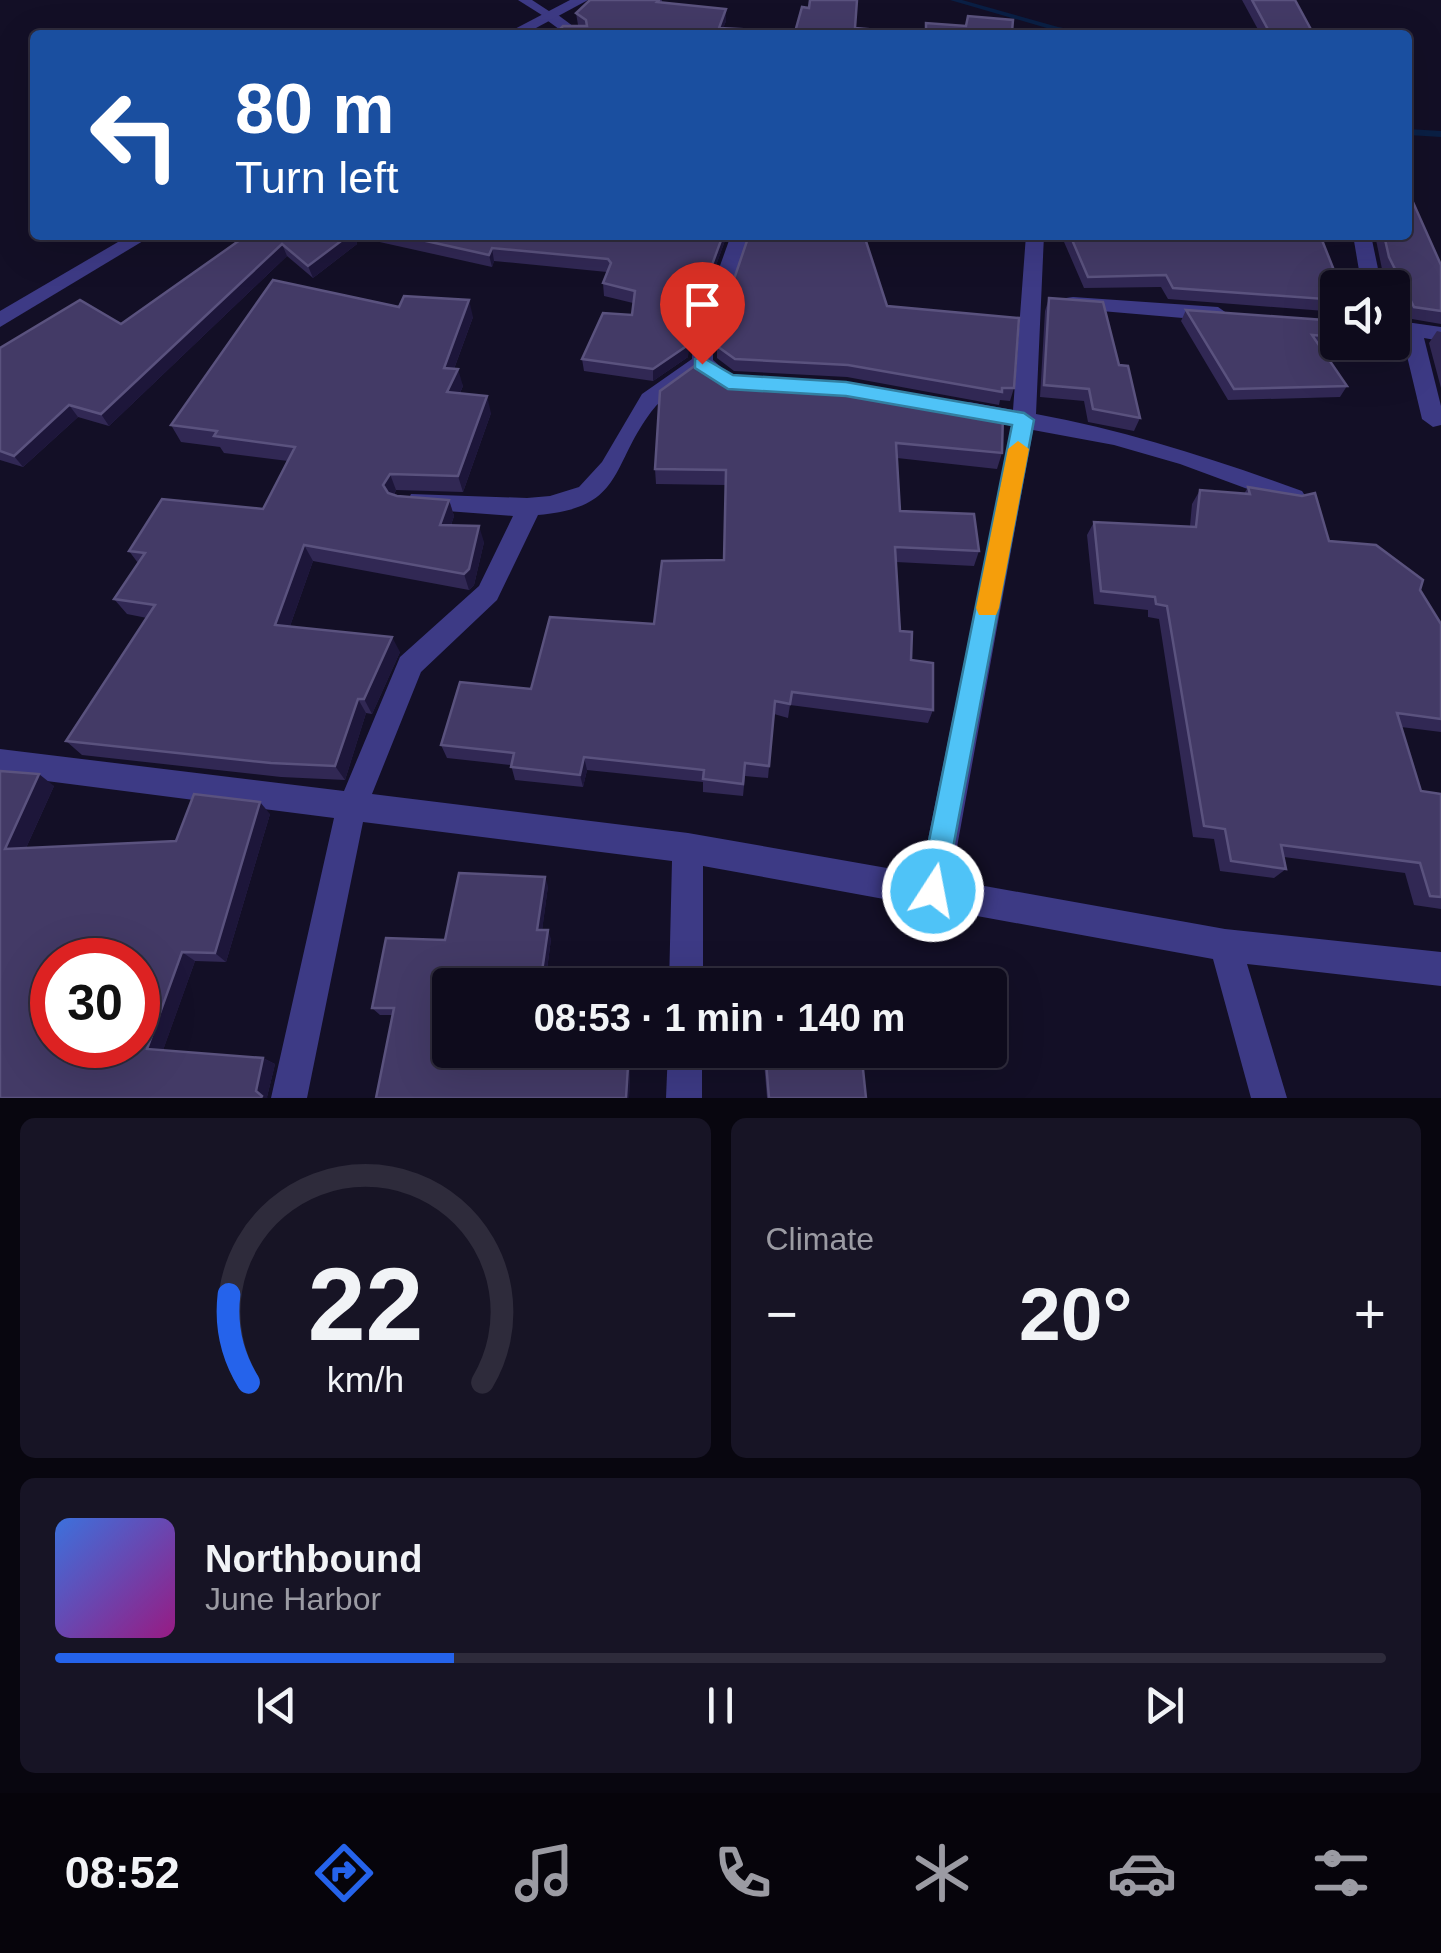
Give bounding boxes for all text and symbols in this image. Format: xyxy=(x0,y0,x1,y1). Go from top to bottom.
icon: left xyxy=(70,70,200,200)
text: 80 m xyxy=(235,70,395,148)
text: Turn left xyxy=(235,152,398,203)
pin xyxy=(660,262,745,365)
map controls xyxy=(1320,270,1410,360)
button: sound xyxy=(1320,270,1410,360)
icon: arrive xyxy=(675,277,730,332)
position arrow xyxy=(881,839,985,943)
speed limit sign: 30 xyxy=(30,938,160,1068)
text: 08:53 · 1 min · 140 m xyxy=(534,997,905,1039)
text: Climate xyxy=(766,1221,874,1257)
text: 22 xyxy=(307,1246,423,1362)
text: 20° xyxy=(1019,1272,1132,1356)
text: − xyxy=(766,1283,798,1345)
text: + xyxy=(1354,1283,1386,1345)
text: km/h xyxy=(327,1360,404,1400)
text: Northbound xyxy=(205,1538,422,1580)
text: June Harbor xyxy=(205,1581,381,1617)
icon: previous xyxy=(249,1678,304,1733)
icon: pause xyxy=(693,1678,748,1733)
icon: next xyxy=(1137,1678,1192,1733)
icon: directions xyxy=(309,1838,379,1908)
icon: music xyxy=(509,1838,579,1908)
icon: phone xyxy=(708,1838,778,1908)
icon: climate xyxy=(907,1838,977,1908)
icon: car xyxy=(1107,1838,1177,1908)
icon: filters xyxy=(1306,1838,1376,1908)
text: 08:52 xyxy=(65,1847,180,1898)

